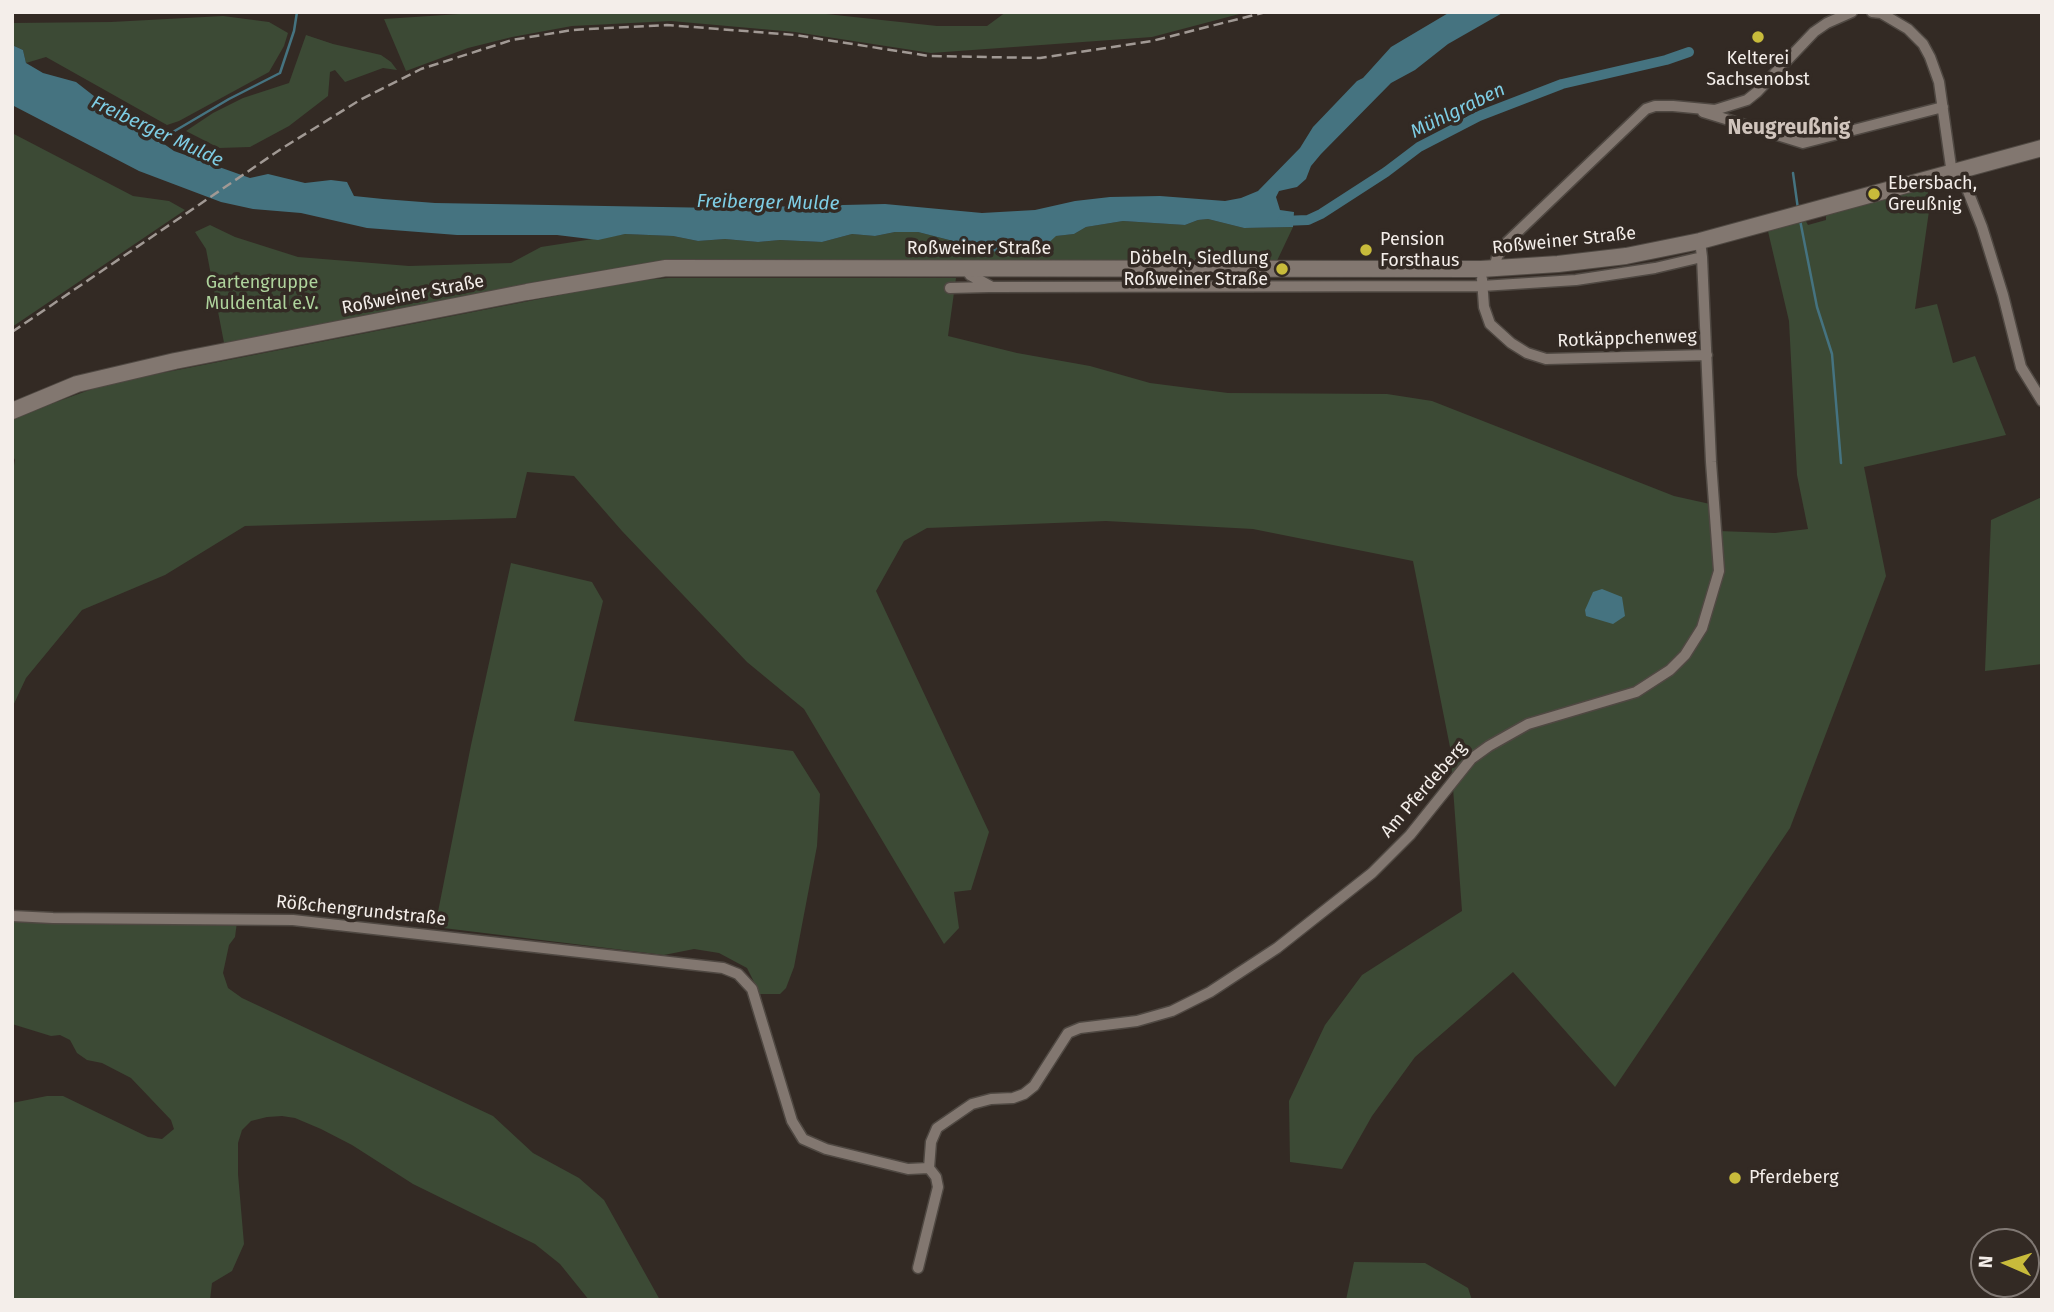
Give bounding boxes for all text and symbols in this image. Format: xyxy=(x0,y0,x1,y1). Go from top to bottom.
marker: Kelterei Sachsenobst xyxy=(1750,29,1766,45)
place label: Kelterei Sachsenobst xyxy=(1706,48,1810,90)
water label: Mühlgraben xyxy=(1407,78,1509,144)
water label: Freiberger Mulde xyxy=(87,91,227,173)
district label: Neugreußnig xyxy=(1728,115,1850,141)
place label: Ebersbach, Greußnig xyxy=(1888,173,1977,216)
marker: Ebersbach, Greußnig xyxy=(1866,186,1882,202)
water label: Freiberger Mulde xyxy=(696,190,840,216)
street label: Roßweiner Straße xyxy=(1491,223,1637,259)
place label: Pension Forsthaus xyxy=(1380,229,1460,272)
street label: Roßweiner Straße xyxy=(907,238,1051,260)
marker: Pension Forsthaus xyxy=(1358,242,1374,258)
place label: Döbeln, Siedlung Roßweiner Straße xyxy=(1123,248,1268,290)
marker: Döbeln, Siedlung Roßweiner Straße xyxy=(1274,261,1290,277)
street label: Roßweiner Straße xyxy=(340,271,486,319)
park label: Gartengruppe Muldental e.V. xyxy=(205,272,319,314)
street label: Rotkäppchenweg xyxy=(1557,326,1697,352)
street label: Am Pferdeberg xyxy=(1376,738,1472,842)
street label: Rößchengrundstraße xyxy=(275,891,447,931)
place label: Pferdeberg xyxy=(1749,1167,1839,1189)
marker: Pferdeberg xyxy=(1727,1170,1743,1186)
north arrow xyxy=(1970,1228,2040,1298)
text: N xyxy=(1974,1255,1997,1269)

